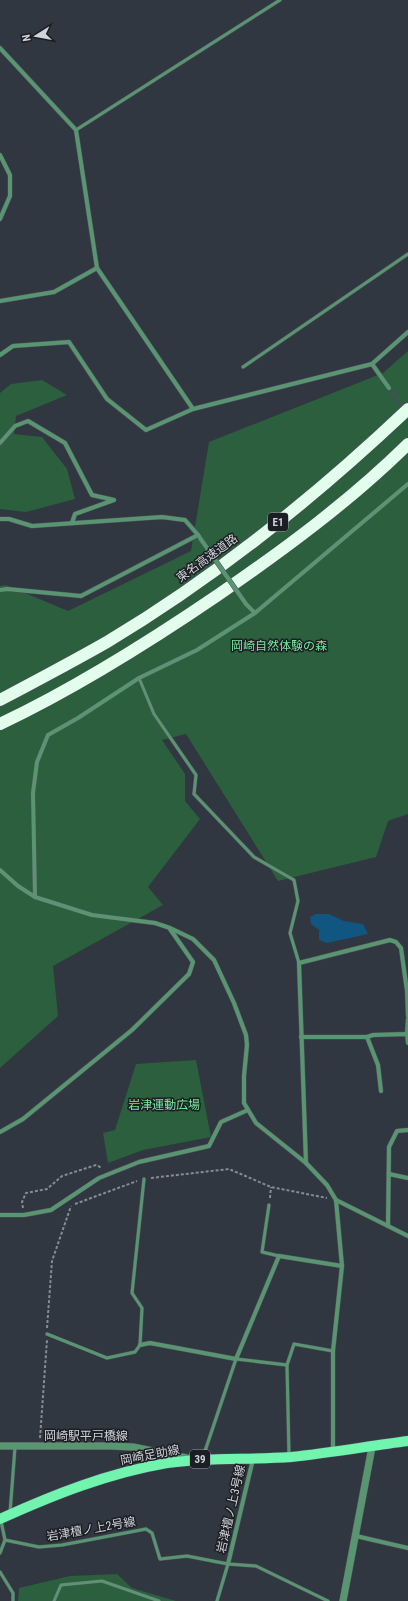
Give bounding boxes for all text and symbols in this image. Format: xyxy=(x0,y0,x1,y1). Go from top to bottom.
north arrow xyxy=(16,16,56,56)
text: N xyxy=(20,33,34,42)
road number: E1 xyxy=(268,513,288,531)
street label: 東名高速道路 xyxy=(174,531,240,585)
park label: 岡崎自然体験の森 xyxy=(231,639,327,653)
park label: 岩津運動広場 xyxy=(128,1098,200,1112)
street label: 岡崎駅平戸橋線 xyxy=(44,1429,128,1443)
street label: 岡崎足助線 xyxy=(119,1442,181,1468)
road number: 39 xyxy=(190,1450,210,1468)
street label: 岩津檀ノ上3号線 xyxy=(214,1464,248,1554)
street label: 岩津檀ノ上2号線 xyxy=(45,1514,137,1544)

